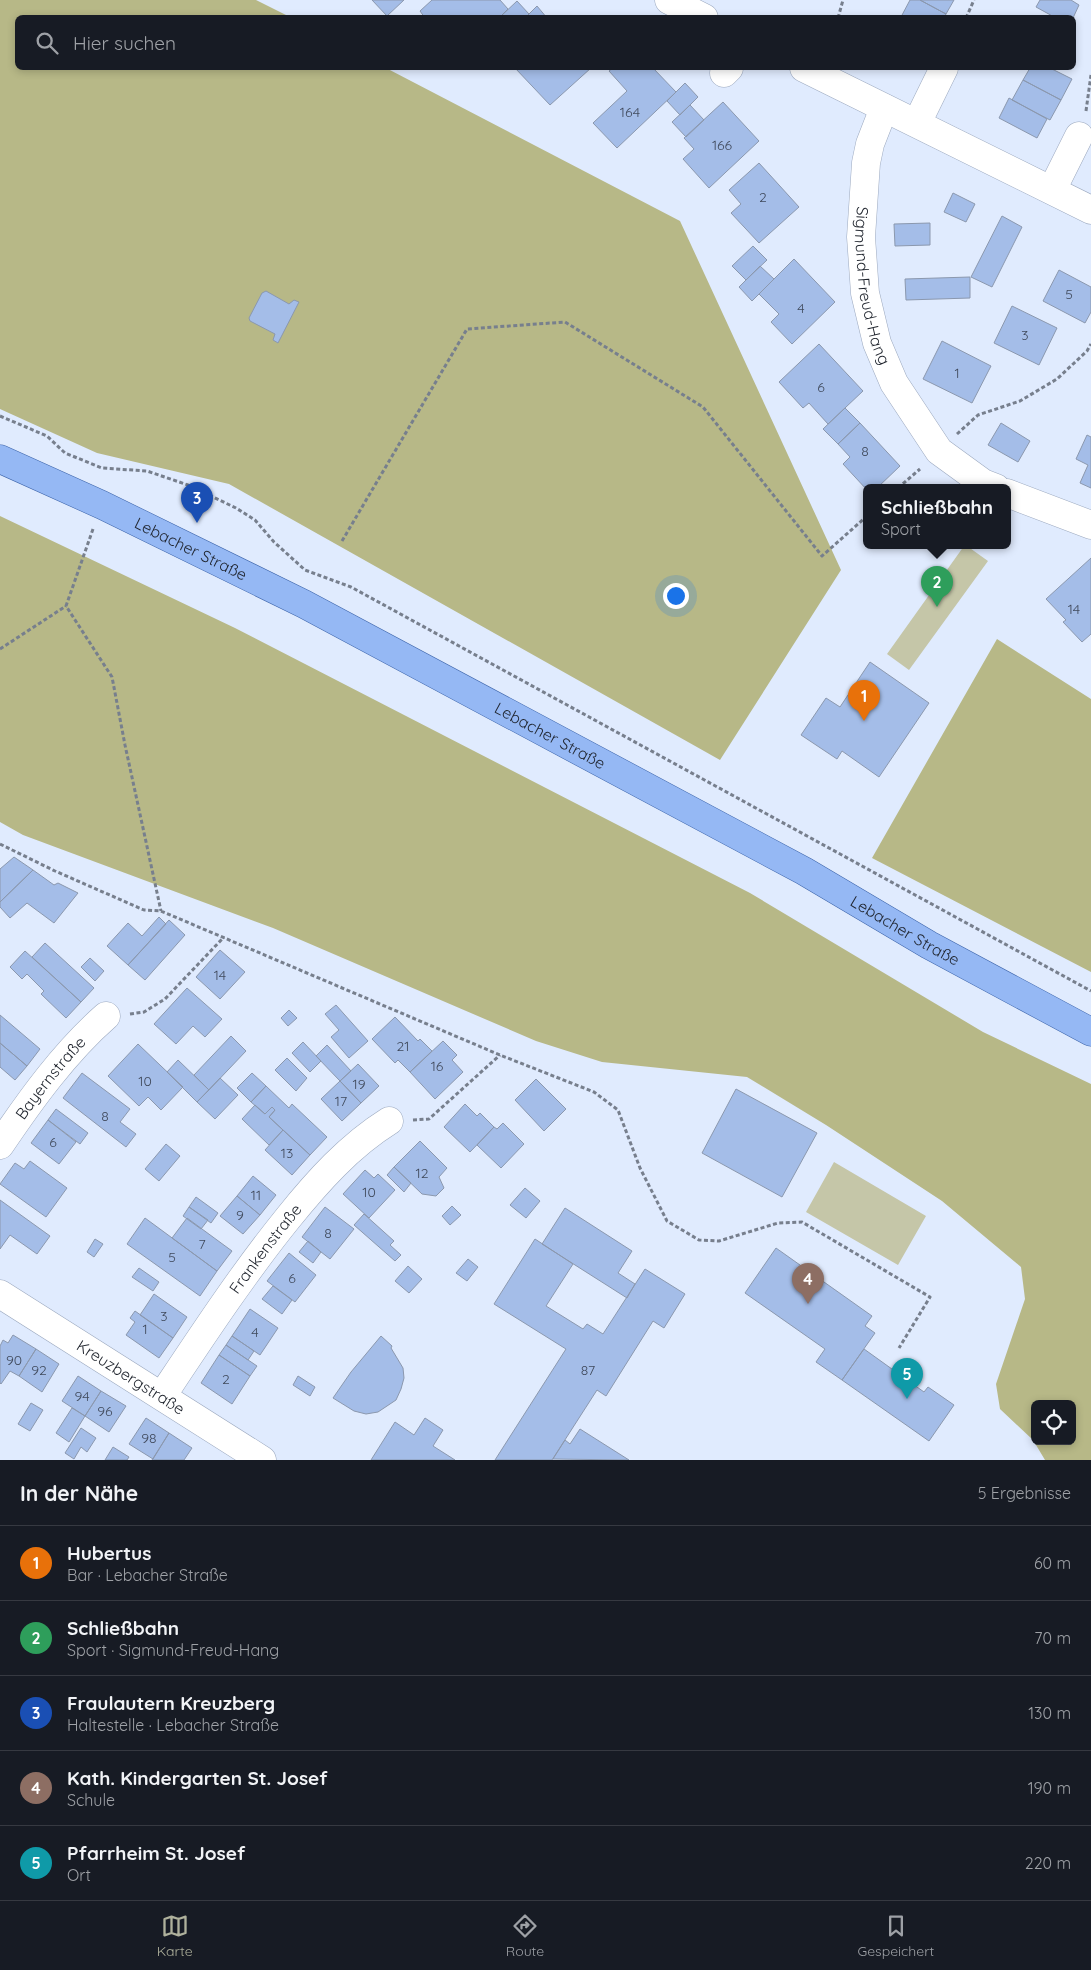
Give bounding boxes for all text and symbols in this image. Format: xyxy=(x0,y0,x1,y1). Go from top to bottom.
search box xyxy=(15,15,1076,70)
icon: search xyxy=(33,29,61,57)
text: Hier suchen xyxy=(73,31,176,55)
house number: 164 xyxy=(620,103,640,121)
house number: 166 xyxy=(712,136,733,154)
house number: 2 xyxy=(759,188,767,206)
street label: Sigmund-Freud-Hang xyxy=(851,206,895,368)
house number: 5 xyxy=(1065,285,1073,303)
house number: 4 xyxy=(797,299,805,317)
house number: 3 xyxy=(1021,326,1029,344)
house number: 1 xyxy=(954,364,960,382)
house number: 6 xyxy=(817,378,825,396)
house number: 8 xyxy=(861,442,869,460)
pin: 3 xyxy=(181,482,213,523)
popup xyxy=(863,484,1011,549)
text: Schließbahn xyxy=(881,495,993,519)
street label: Lebacher Straße xyxy=(131,513,251,585)
text: Sport xyxy=(881,519,921,539)
pin: 2 xyxy=(921,566,953,607)
your location xyxy=(663,583,689,609)
house number: 14 xyxy=(1068,600,1080,618)
pin: 1 xyxy=(848,680,880,721)
street label: Lebacher Straße xyxy=(491,698,609,773)
street label: Lebacher Straße xyxy=(847,891,963,970)
house number: 14 xyxy=(214,966,226,984)
street label: Bayernstraße xyxy=(11,1032,90,1123)
house number: 21 xyxy=(397,1037,409,1055)
house number: 16 xyxy=(431,1057,444,1075)
house number: 10 xyxy=(138,1072,152,1090)
house number: 19 xyxy=(353,1075,366,1093)
house number: 17 xyxy=(335,1092,347,1110)
house number: 8 xyxy=(101,1107,109,1125)
house number: 6 xyxy=(49,1133,57,1151)
house number: 13 xyxy=(281,1144,293,1162)
house number: 12 xyxy=(416,1164,429,1182)
house number: 10 xyxy=(362,1183,376,1201)
house number: 11 xyxy=(251,1186,261,1204)
street label: Frankenstraße xyxy=(225,1200,306,1297)
house number: 9 xyxy=(236,1206,244,1224)
house number: 8 xyxy=(324,1224,332,1242)
house number: 7 xyxy=(198,1235,206,1253)
house number: 5 xyxy=(168,1248,176,1266)
pin: 4 xyxy=(792,1263,824,1304)
house number: 6 xyxy=(288,1269,296,1287)
house number: 3 xyxy=(160,1307,168,1325)
house number: 1 xyxy=(142,1320,148,1338)
house number: 4 xyxy=(251,1323,259,1341)
street label: Kreuzbergstraße xyxy=(73,1335,189,1419)
house number: 90 xyxy=(6,1351,22,1369)
pin: 5 xyxy=(891,1358,923,1399)
house number: 92 xyxy=(31,1361,47,1379)
house number: 87 xyxy=(581,1361,595,1379)
house number: 2 xyxy=(222,1370,230,1388)
house number: 94 xyxy=(74,1387,90,1405)
map controls xyxy=(1031,1400,1076,1445)
button: locate xyxy=(1031,1400,1076,1445)
house number: 96 xyxy=(97,1402,113,1420)
house number: 98 xyxy=(141,1429,157,1447)
text: In der Nähe xyxy=(20,1480,138,1506)
text: 5 Ergebnisse xyxy=(978,1483,1071,1503)
text: Hubertus xyxy=(67,1541,151,1565)
text: 1 xyxy=(33,1553,39,1573)
text: 60 m xyxy=(1034,1553,1071,1573)
text: Bar · Lebacher Straße xyxy=(67,1565,228,1585)
text: Schließbahn xyxy=(67,1616,179,1640)
text: 2 xyxy=(31,1628,41,1648)
text: 70 m xyxy=(1034,1628,1071,1648)
text: Sport · Sigmund-Freud-Hang xyxy=(67,1640,279,1660)
text: Fraulautern Kreuzberg xyxy=(67,1691,275,1715)
text: 3 xyxy=(32,1703,40,1723)
text: 130 m xyxy=(1028,1703,1071,1723)
text: Haltestelle · Lebacher Straße xyxy=(67,1715,279,1735)
text: Kath. Kindergarten St. Josef xyxy=(67,1766,328,1790)
text: 4 xyxy=(31,1778,41,1798)
text: 190 m xyxy=(1028,1778,1071,1798)
text: Schule xyxy=(67,1790,115,1810)
text: Pfarrheim St. Josef xyxy=(67,1841,245,1865)
text: 5 xyxy=(31,1853,41,1873)
text: 220 m xyxy=(1025,1853,1071,1873)
text: Ort xyxy=(67,1865,91,1885)
tab: Karte xyxy=(157,1912,193,1960)
tab: Route xyxy=(506,1912,544,1960)
tab: Gespeichert xyxy=(857,1912,934,1960)

